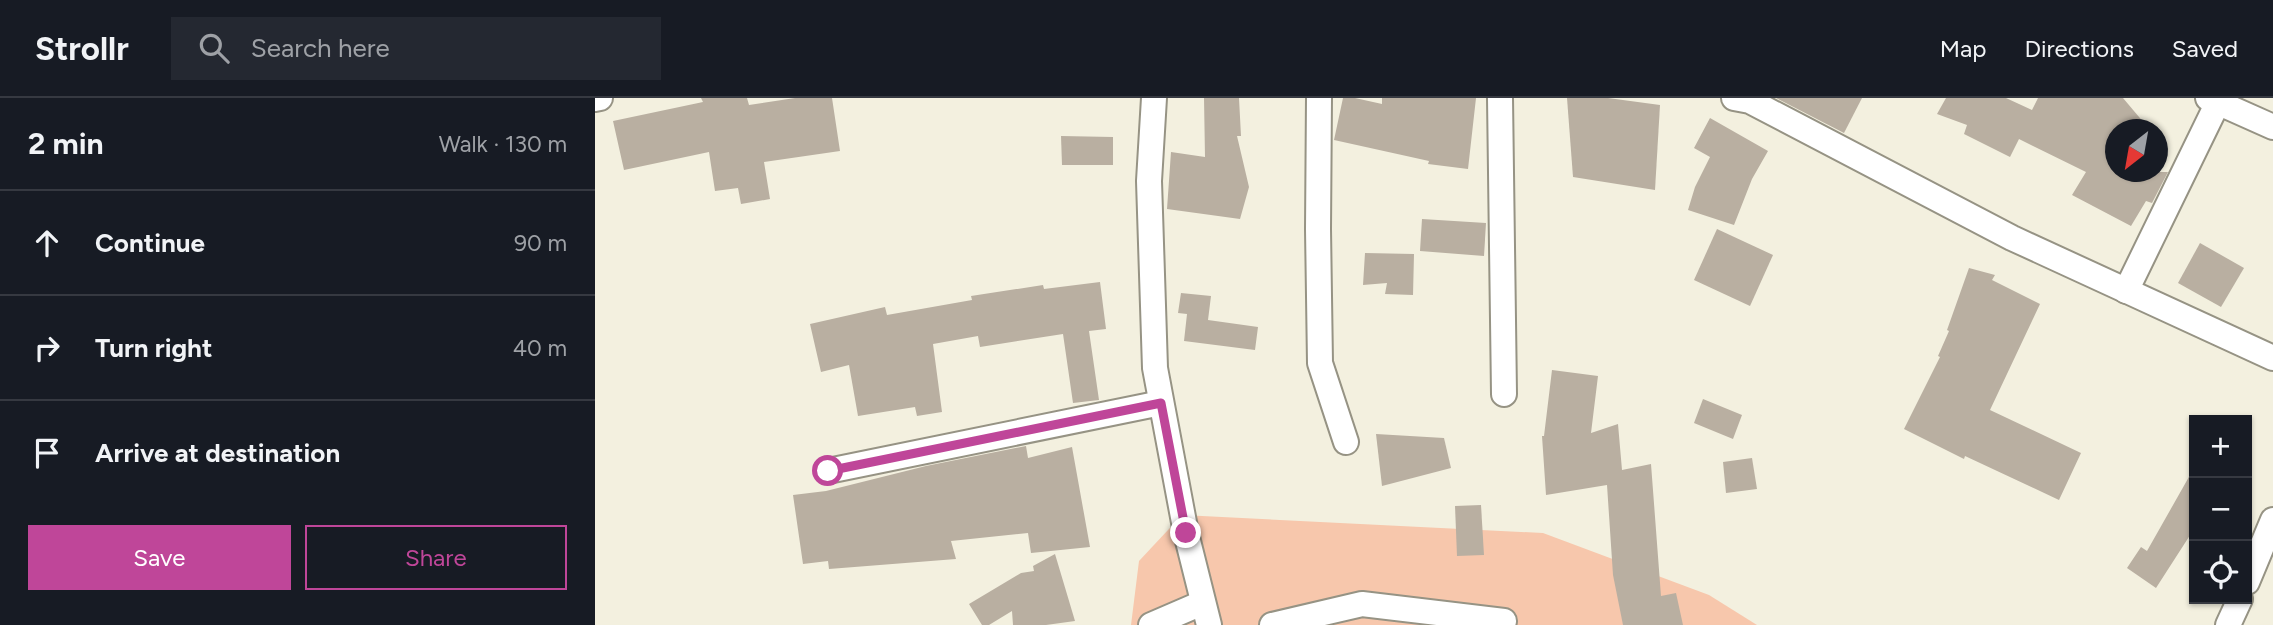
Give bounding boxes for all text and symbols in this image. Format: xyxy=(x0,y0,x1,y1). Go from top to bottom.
search box xyxy=(171,17,661,80)
text: Strollr xyxy=(35,29,129,68)
icon: search xyxy=(195,29,233,67)
text: Search here xyxy=(251,32,390,64)
text: Map xyxy=(1940,34,1986,63)
text: Directions xyxy=(2024,34,2134,63)
text: Saved xyxy=(2172,34,2238,63)
north arrow xyxy=(2105,119,2168,182)
text: 2 min xyxy=(28,125,104,162)
text: Walk · 130 m xyxy=(439,130,567,158)
icon: ahead xyxy=(28,224,66,262)
text: Continue xyxy=(95,227,205,259)
text: 90 m xyxy=(514,229,567,257)
icon: right xyxy=(28,329,66,367)
text: Turn right xyxy=(95,332,212,364)
text: 40 m xyxy=(513,334,567,362)
map controls xyxy=(2189,415,2252,604)
button: + xyxy=(2189,415,2252,478)
icon: arrive xyxy=(28,434,66,472)
text: Arrive at destination xyxy=(95,437,340,469)
route start xyxy=(812,455,843,486)
button: − xyxy=(2189,478,2252,541)
route end xyxy=(1170,517,1201,548)
button: Save xyxy=(28,525,291,590)
button: Share xyxy=(305,525,567,590)
button: locate xyxy=(2189,541,2252,604)

